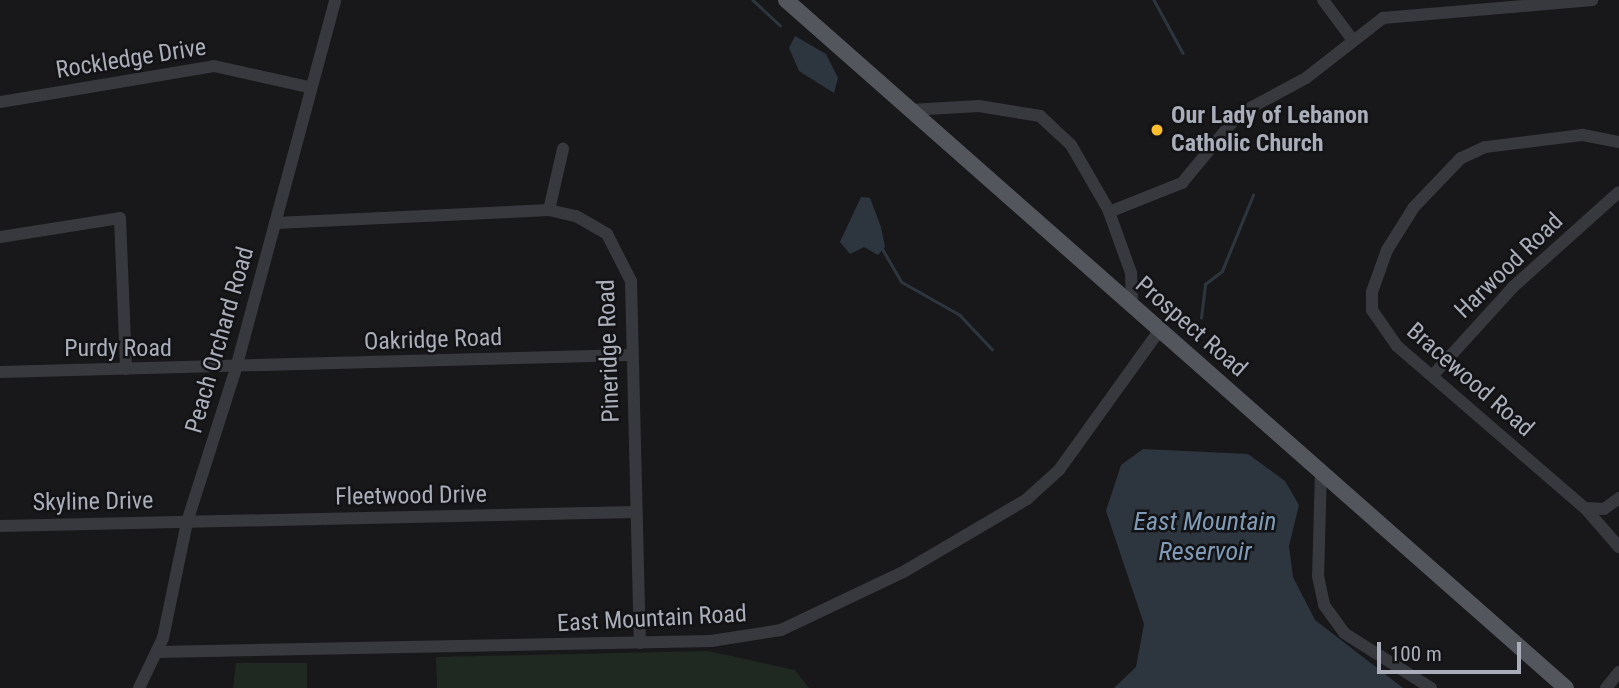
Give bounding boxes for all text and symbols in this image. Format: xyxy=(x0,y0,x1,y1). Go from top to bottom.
street label: Rockledge Drive xyxy=(54,33,208,85)
place label: Our Lady of Lebanon Catholic Church xyxy=(1171,102,1369,158)
marker: Our Lady of Lebanon Catholic Church xyxy=(1149,122,1165,138)
street label: Harwood Road xyxy=(1449,207,1569,325)
street label: Peach Orchard Road xyxy=(180,244,260,436)
street label: Prospect Road xyxy=(1129,271,1253,383)
street label: Pineridge Road xyxy=(592,279,626,423)
street label: Bracewood Road xyxy=(1401,317,1539,443)
street label: Oakridge Road xyxy=(363,323,503,357)
street label: Purdy Road xyxy=(64,335,172,363)
street label: Fleetwood Drive xyxy=(335,480,487,512)
street label: Skyline Drive xyxy=(32,487,154,517)
water label: East Mountain Reservoir xyxy=(1133,506,1277,568)
street label: East Mountain Road xyxy=(556,600,748,638)
scale bar xyxy=(1381,628,1524,672)
text: 100 m xyxy=(1390,642,1442,666)

